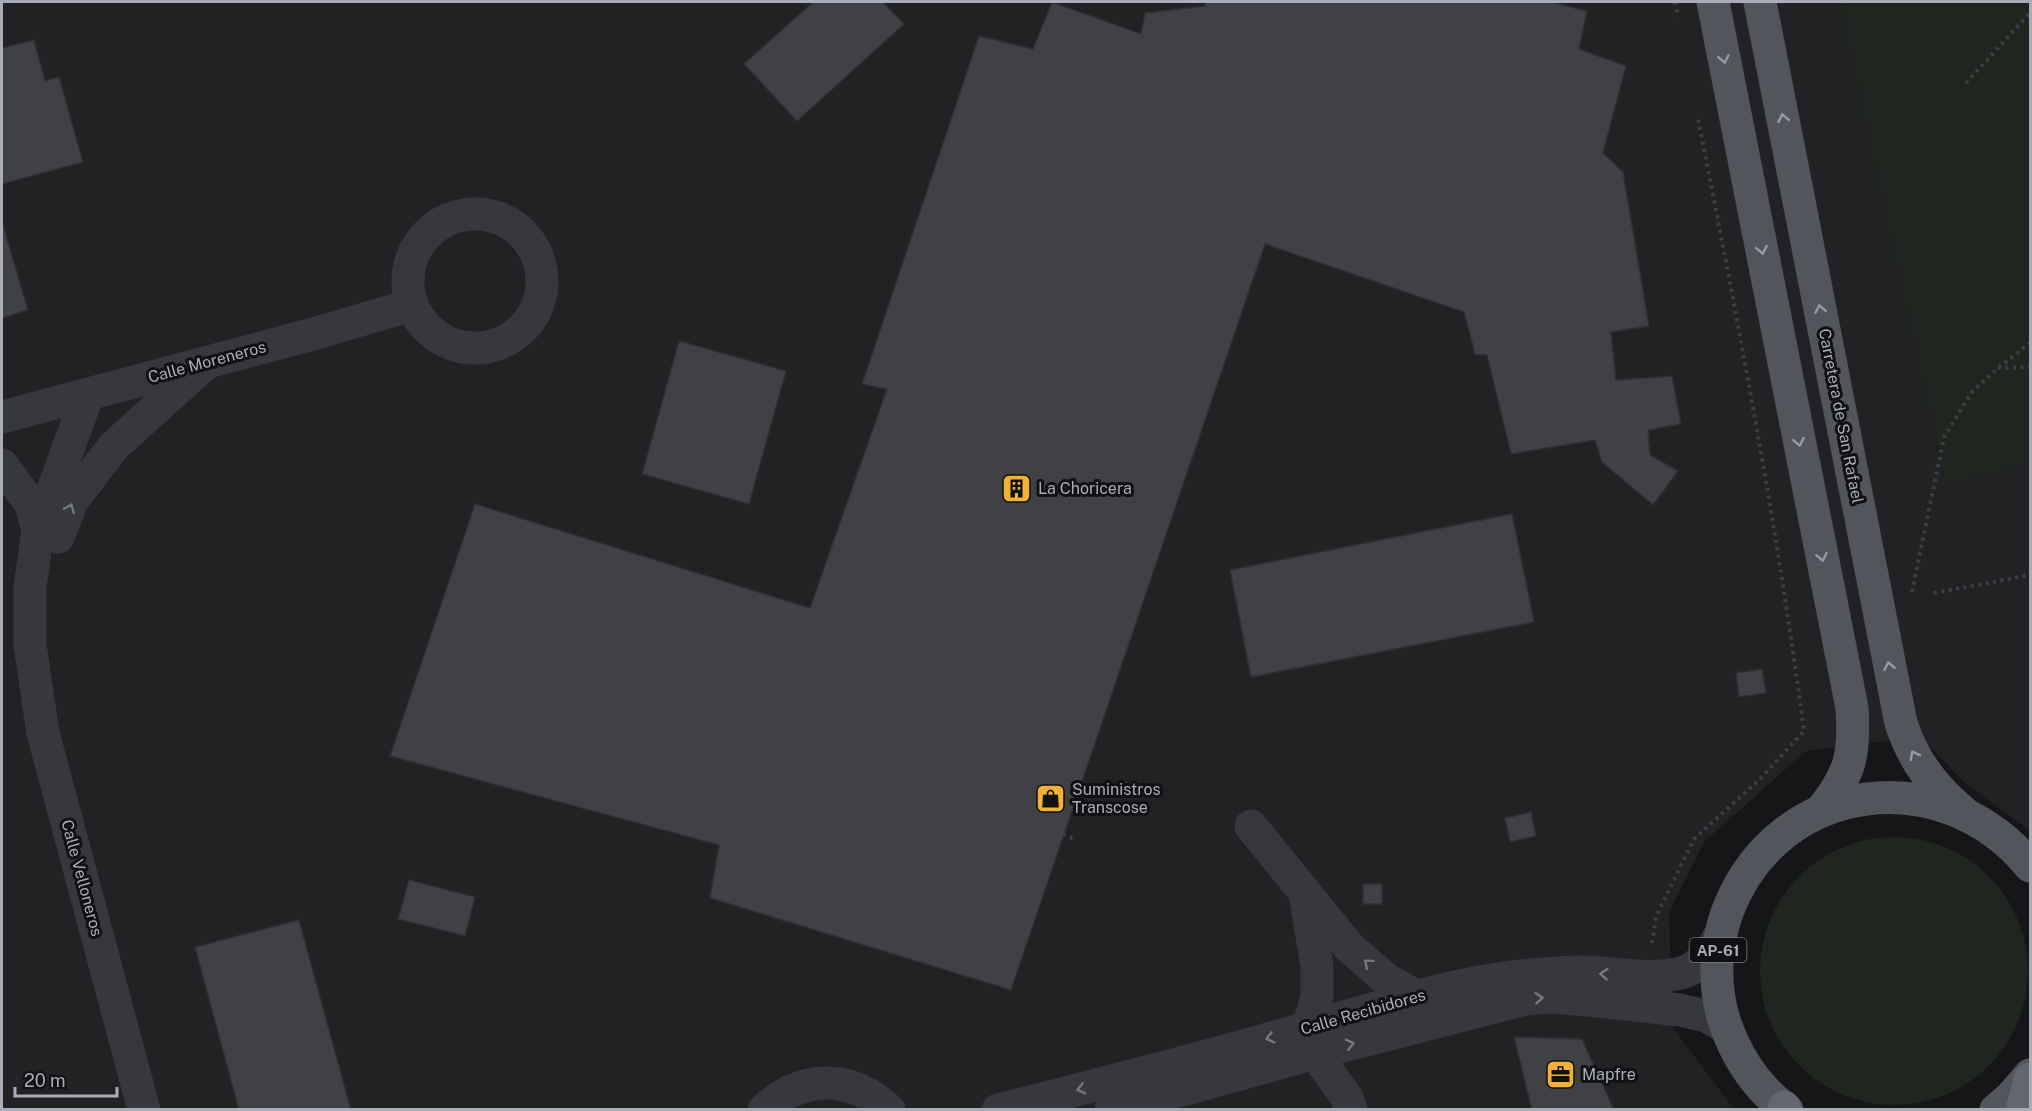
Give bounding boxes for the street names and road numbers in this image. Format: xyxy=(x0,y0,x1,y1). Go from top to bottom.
street label: Carretera de San Rafael xyxy=(1815,327,1867,505)
street label: Calle Moreneros xyxy=(146,337,268,387)
street label: Calle Velloneros xyxy=(57,818,107,938)
road number: AP-61 xyxy=(1690,938,1746,962)
street label: Calle Recibidores xyxy=(1298,985,1428,1039)

